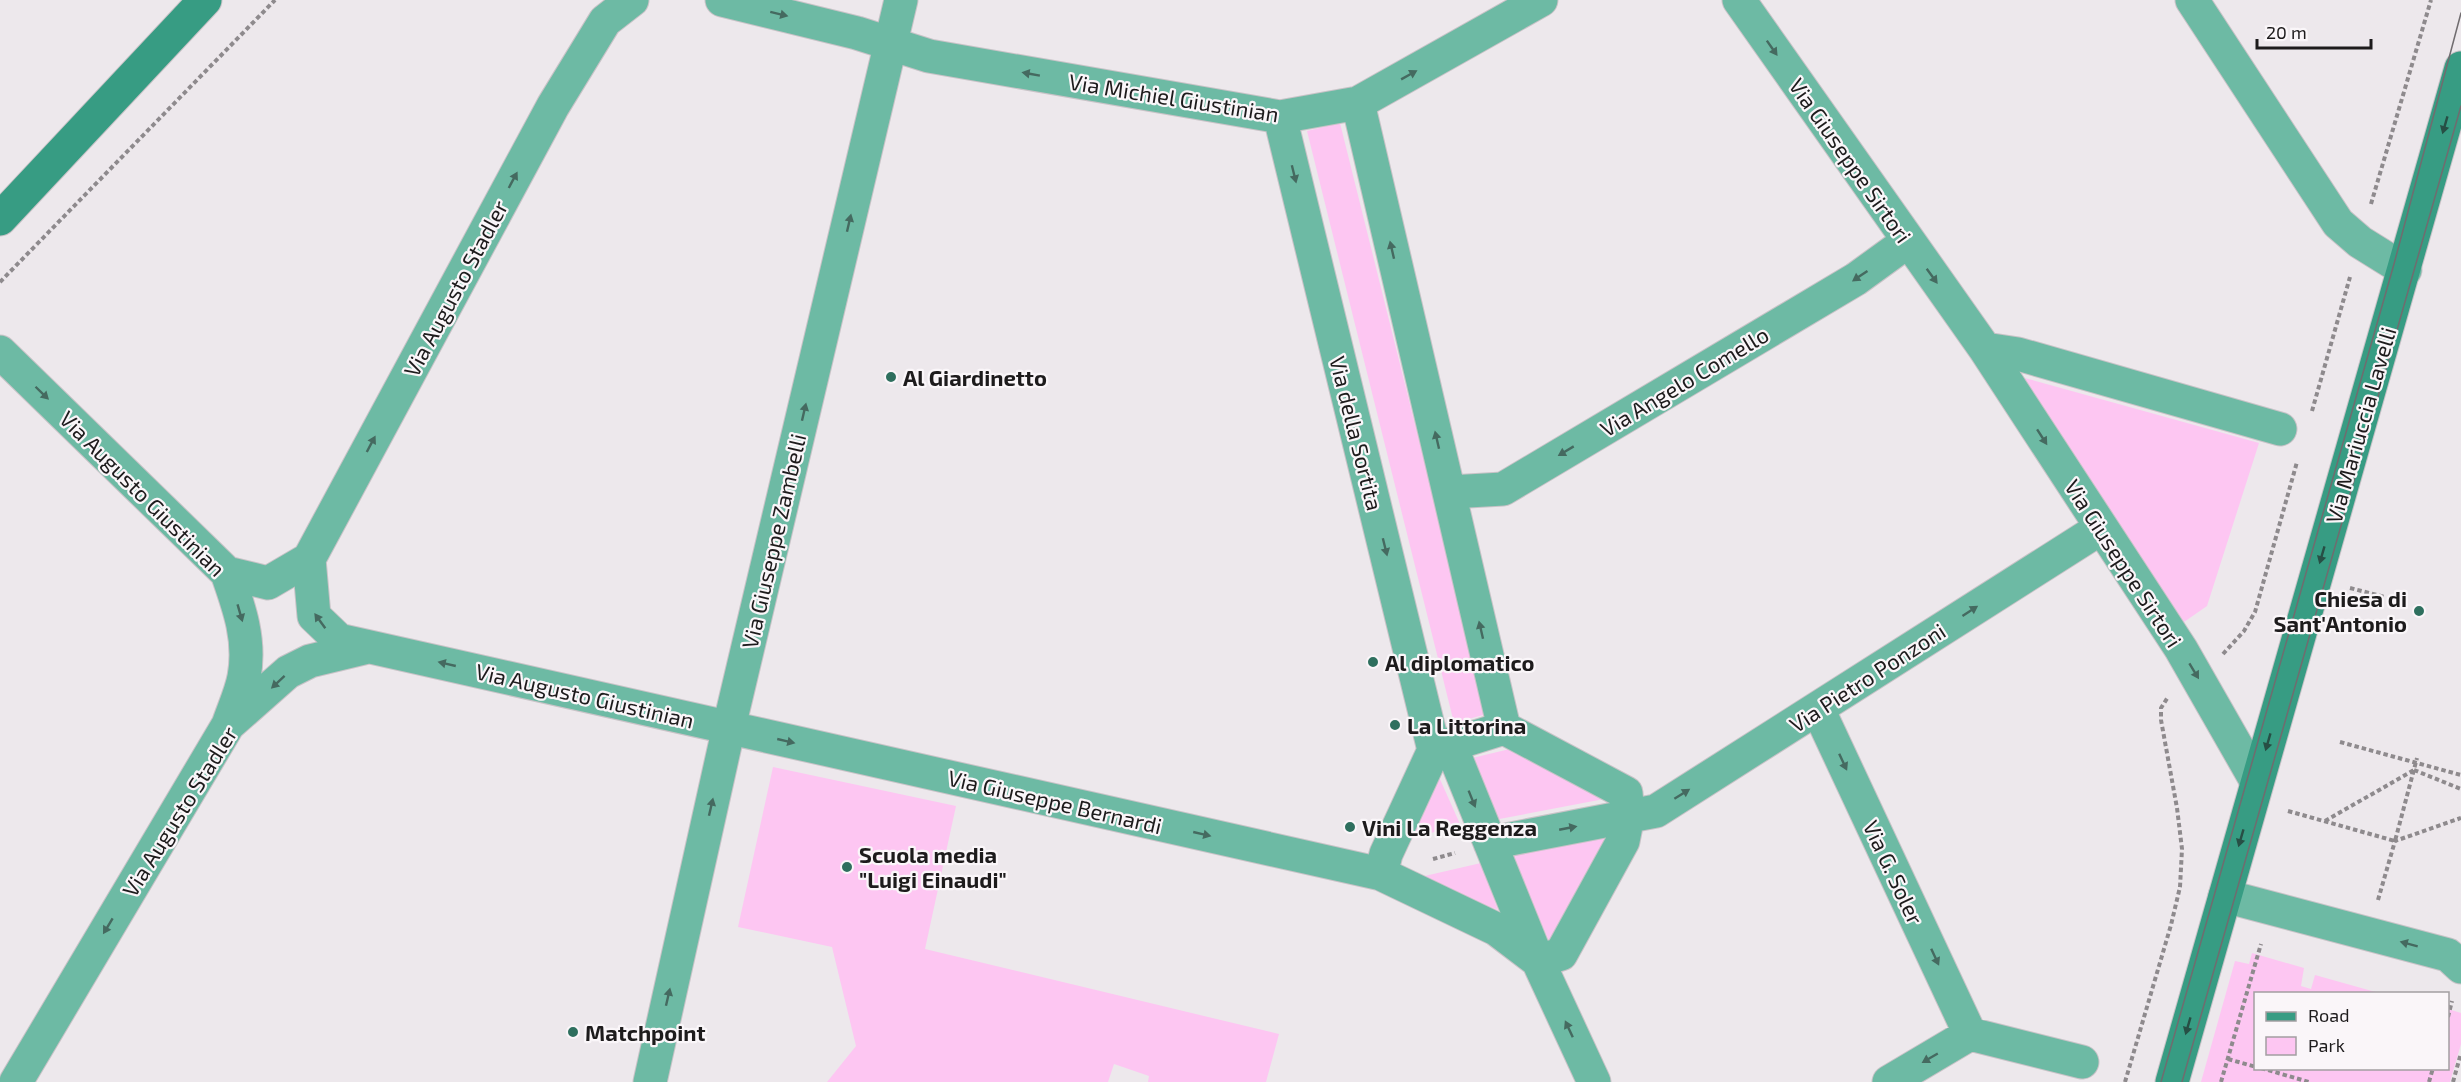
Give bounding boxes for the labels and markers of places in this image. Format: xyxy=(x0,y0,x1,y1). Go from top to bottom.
place label: Al Giardinetto xyxy=(903,364,1047,390)
marker: Al Giardinetto xyxy=(884,370,898,384)
place label: Chiesa di Sant'Antonio xyxy=(2274,585,2407,636)
marker: Chiesa di Sant'Antonio xyxy=(2412,604,2426,618)
place label: Al diplomatico xyxy=(1385,649,1535,675)
marker: Al diplomatico xyxy=(1366,655,1380,669)
place label: La Littorina xyxy=(1407,712,1526,738)
marker: La Littorina xyxy=(1388,718,1402,732)
place label: Vini La Reggenza xyxy=(1362,814,1537,840)
marker: Vini La Reggenza xyxy=(1343,820,1357,834)
place label: Scuola media "Luigi Einaudi" xyxy=(859,841,1007,892)
marker: Scuola media "Luigi Einaudi" xyxy=(840,860,854,874)
place label: Matchpoint xyxy=(585,1019,706,1045)
marker: Matchpoint xyxy=(566,1025,580,1039)

